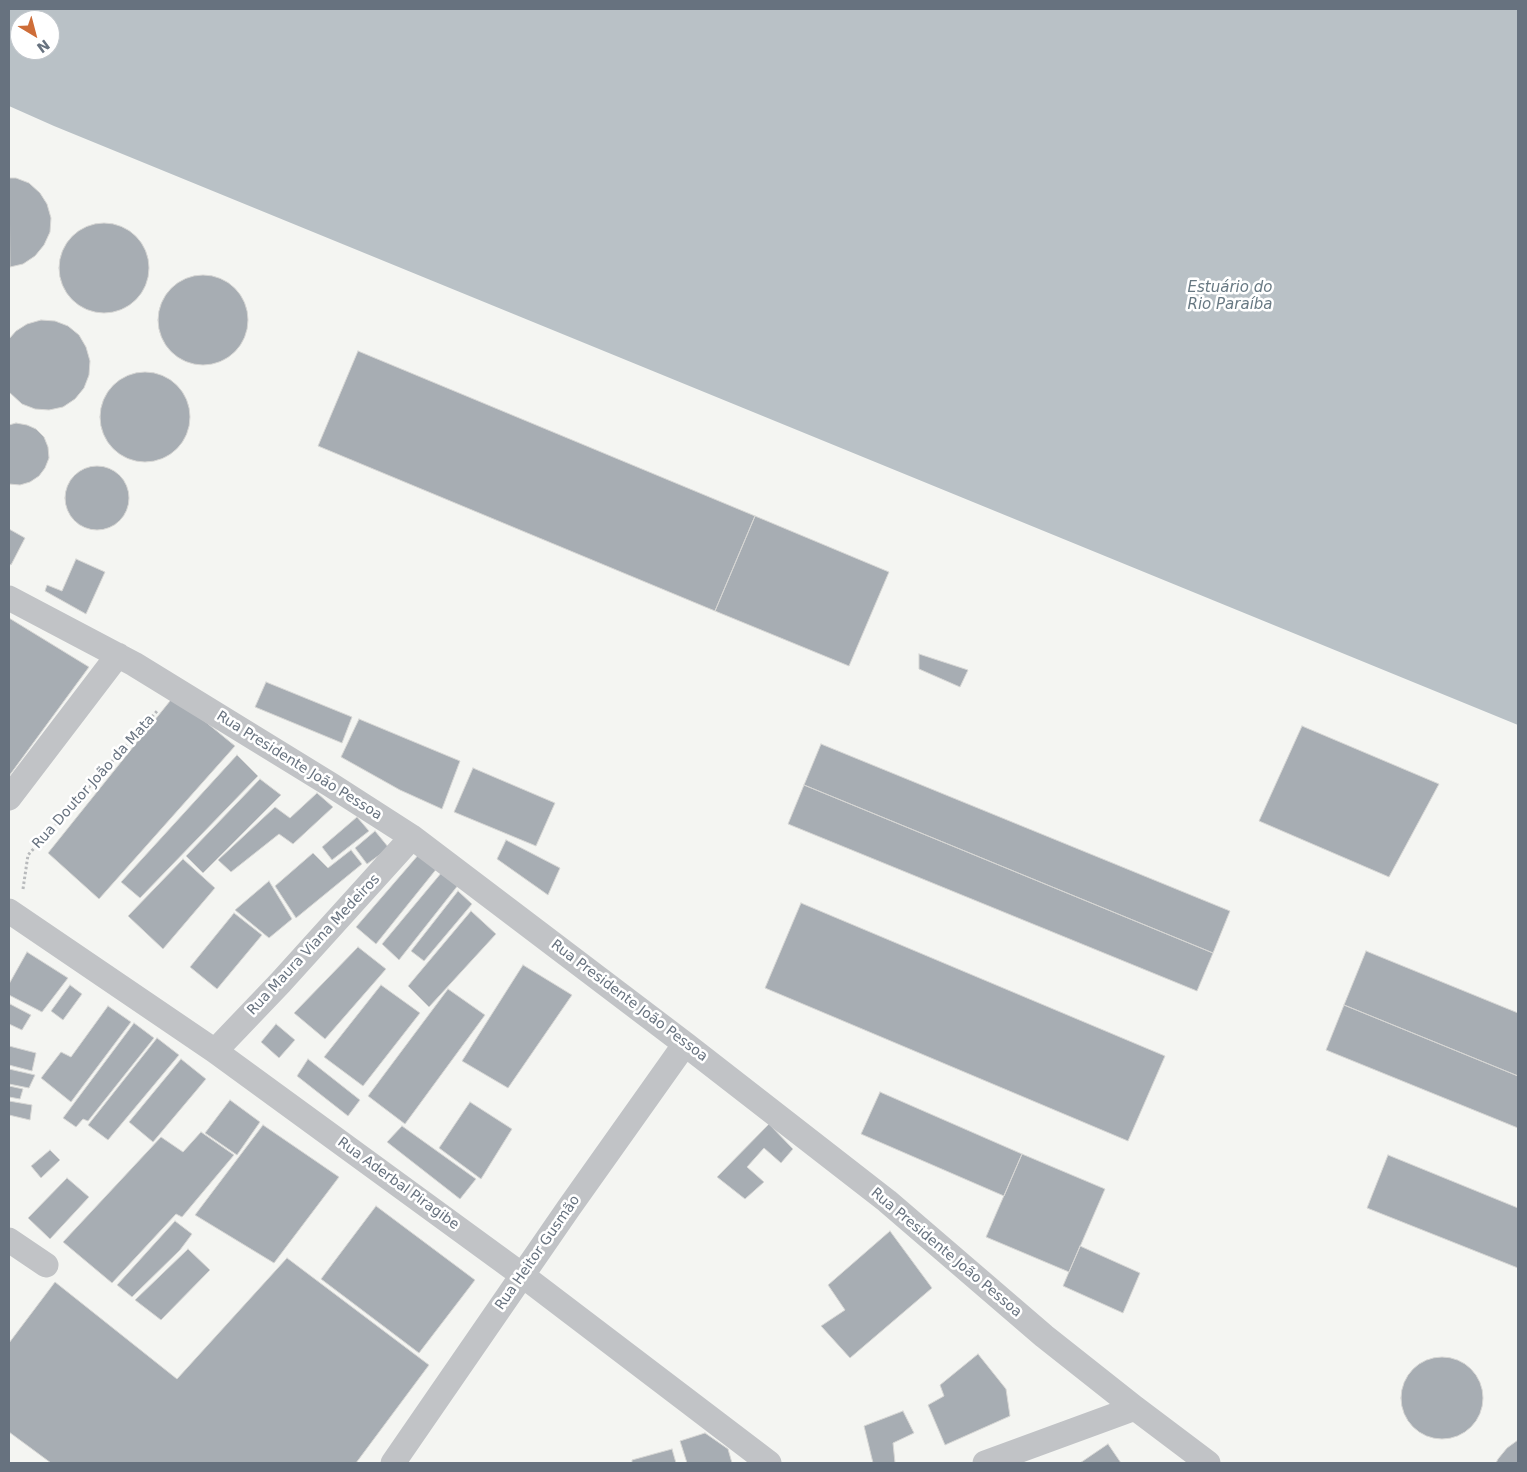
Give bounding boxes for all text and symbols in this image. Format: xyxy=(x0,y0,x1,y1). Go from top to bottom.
north arrow xyxy=(10,10,60,60)
text: N xyxy=(34,36,53,56)
water label: Estuário do Rio Paraíba xyxy=(1187,279,1273,314)
street label: Rua Presidente João Pessoa xyxy=(213,708,385,824)
street label: Rua Doutor João da Mata xyxy=(29,712,159,852)
street label: Rua Maura Viana Medeiros xyxy=(244,871,384,1019)
street label: Rua Presidente João Pessoa xyxy=(547,937,711,1065)
street label: Rua Aderbal Piragibe xyxy=(334,1134,462,1234)
street label: Rua Presidente João Pessoa xyxy=(867,1185,1025,1321)
street label: Rua Heitor Gusmão xyxy=(492,1192,584,1314)

